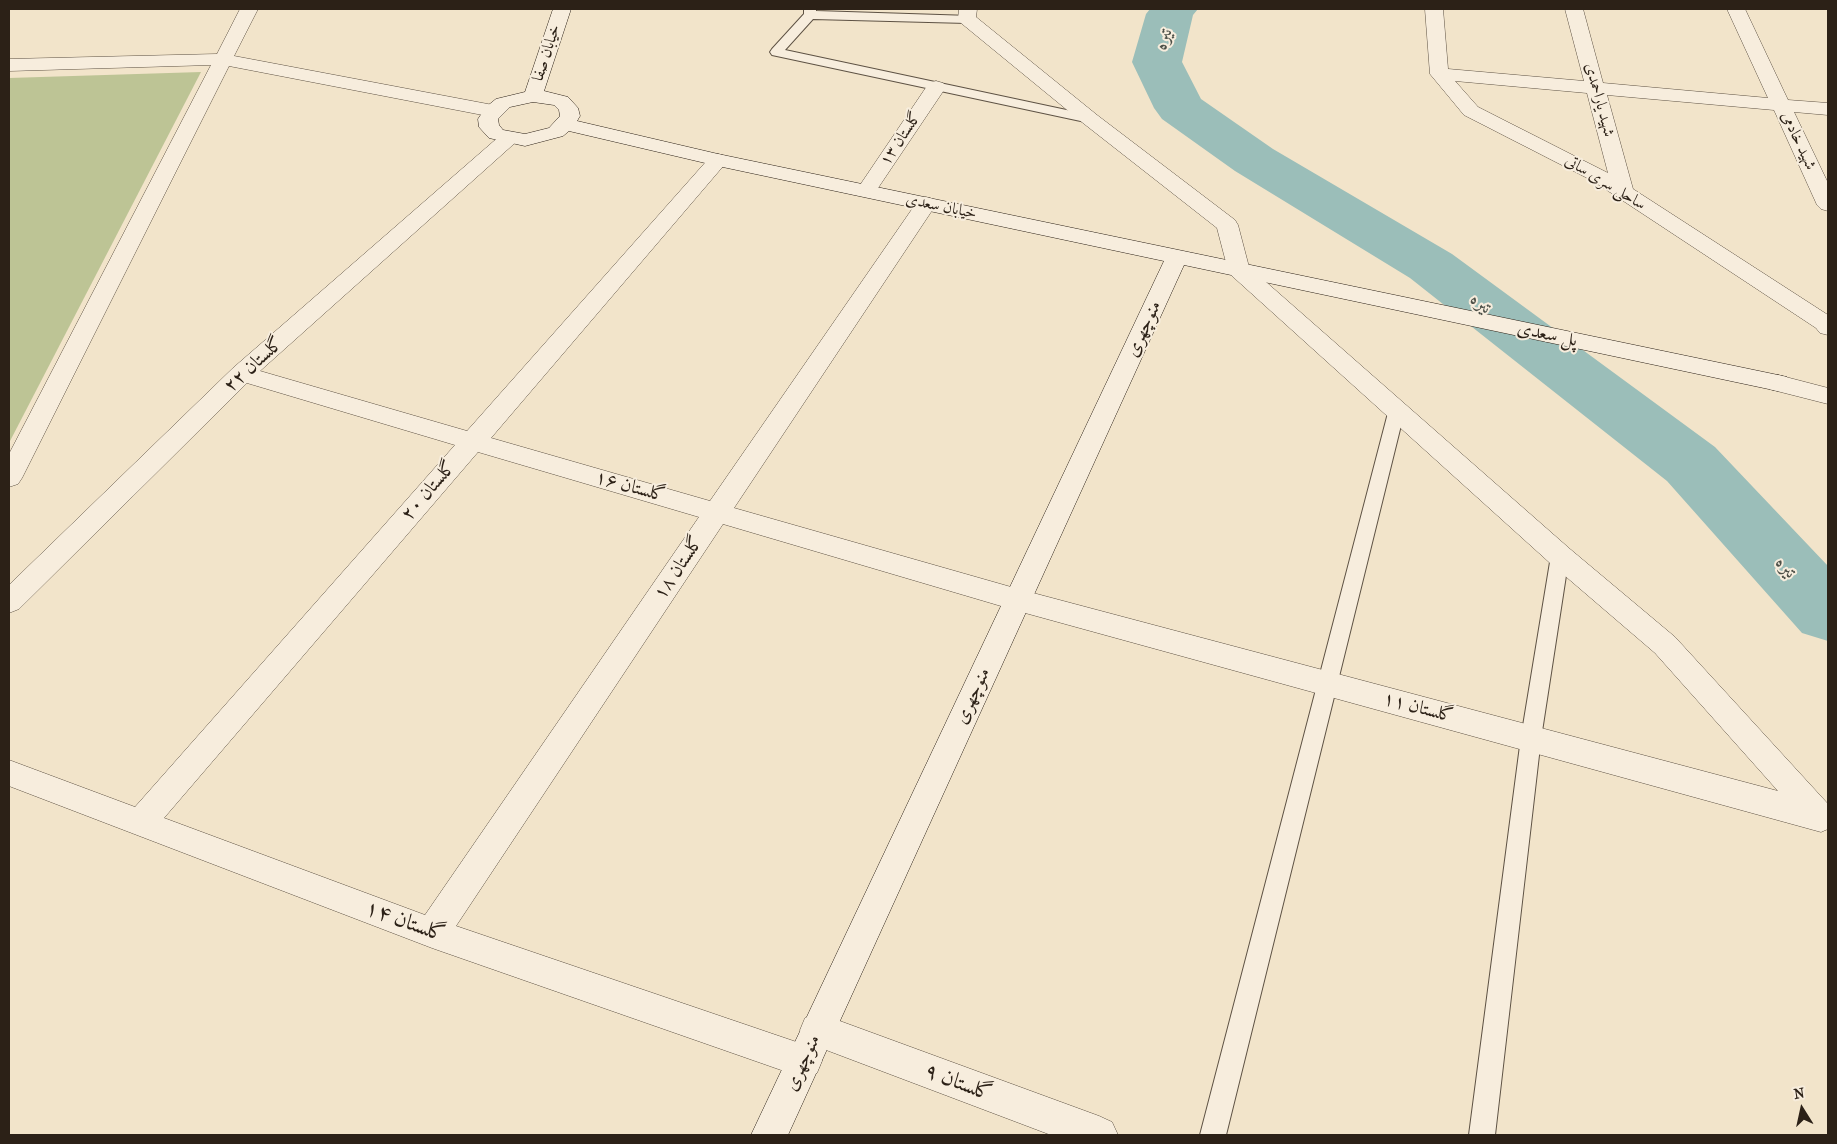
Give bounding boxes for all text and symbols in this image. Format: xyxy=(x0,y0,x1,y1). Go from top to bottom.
street label: خیابان صفا xyxy=(529,22,565,84)
water label: تيره xyxy=(1149,25,1179,53)
street label: شهید یاراحمدی xyxy=(1580,61,1618,139)
street label: گلستان ۱۳ xyxy=(876,109,926,169)
street label: شهید خادمی xyxy=(1776,109,1820,173)
street label: ساحلی سری ساتی xyxy=(1561,151,1649,215)
street label: خیابان سعدی xyxy=(904,190,978,224)
water label: تيره xyxy=(1465,288,1497,320)
street label: منوچهری xyxy=(1121,297,1167,361)
street label: پل سعدی xyxy=(1515,317,1579,353)
street label: گلستان ۲۲ xyxy=(220,333,288,397)
street label: گلستان ۲۰ xyxy=(397,456,461,526)
street label: گلستان ۱۶ xyxy=(592,466,668,508)
street label: گلستان ۱۸ xyxy=(649,532,709,604)
water label: تيره xyxy=(1770,552,1802,584)
street label: منوچهری xyxy=(950,664,996,728)
street label: گلستان ۱۱ xyxy=(1380,688,1456,728)
street label: گلستان ۱۴ xyxy=(361,895,449,949)
street label: منوچهری xyxy=(780,1031,826,1095)
street label: گلستان ۹ xyxy=(921,1058,995,1108)
north arrow xyxy=(1777,1084,1827,1134)
text: N xyxy=(1793,1084,1806,1103)

